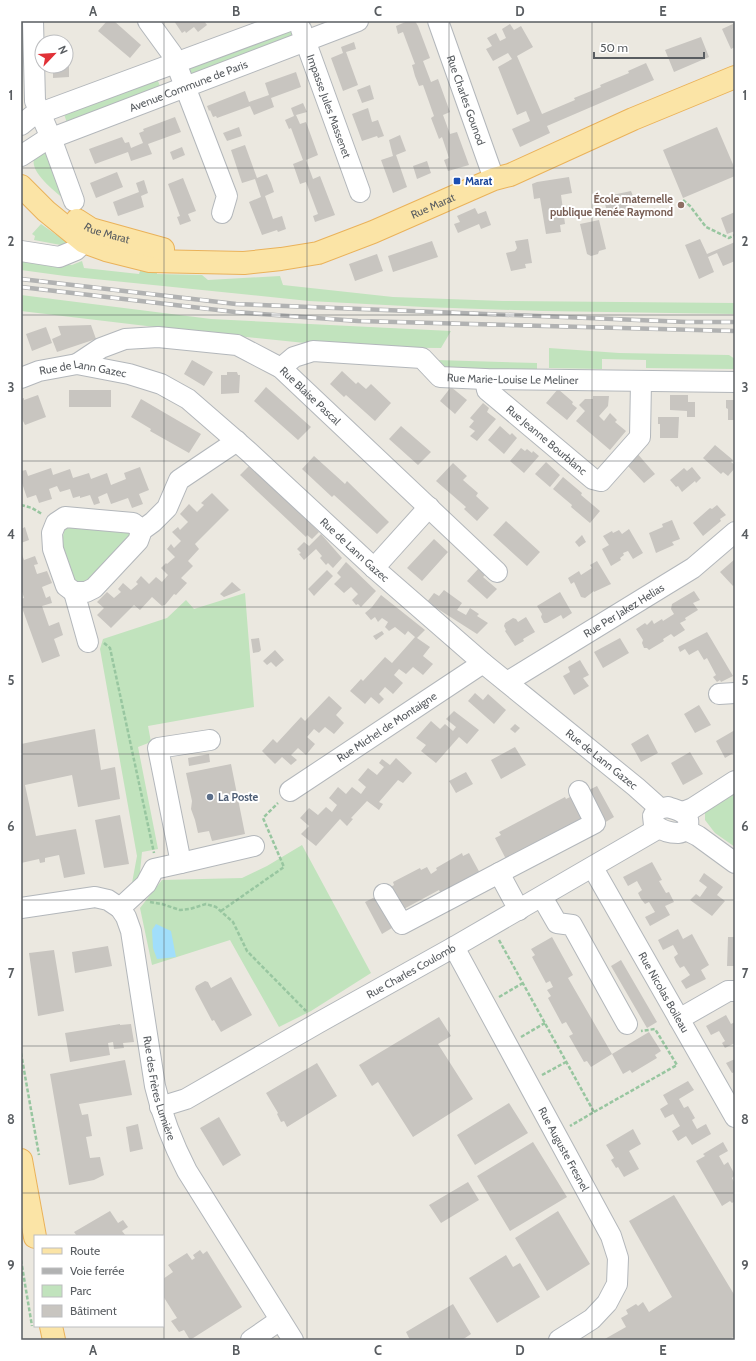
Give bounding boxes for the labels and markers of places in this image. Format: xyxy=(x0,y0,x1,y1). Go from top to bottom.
place label: Marat xyxy=(465,174,493,188)
marker: Marat xyxy=(452,176,462,186)
place label: École maternelle publique Renée Raymond xyxy=(550,192,673,219)
marker: École maternelle publique Renée Raymond xyxy=(676,200,686,210)
place label: La Poste xyxy=(218,790,259,804)
marker: La Poste xyxy=(205,792,215,802)

